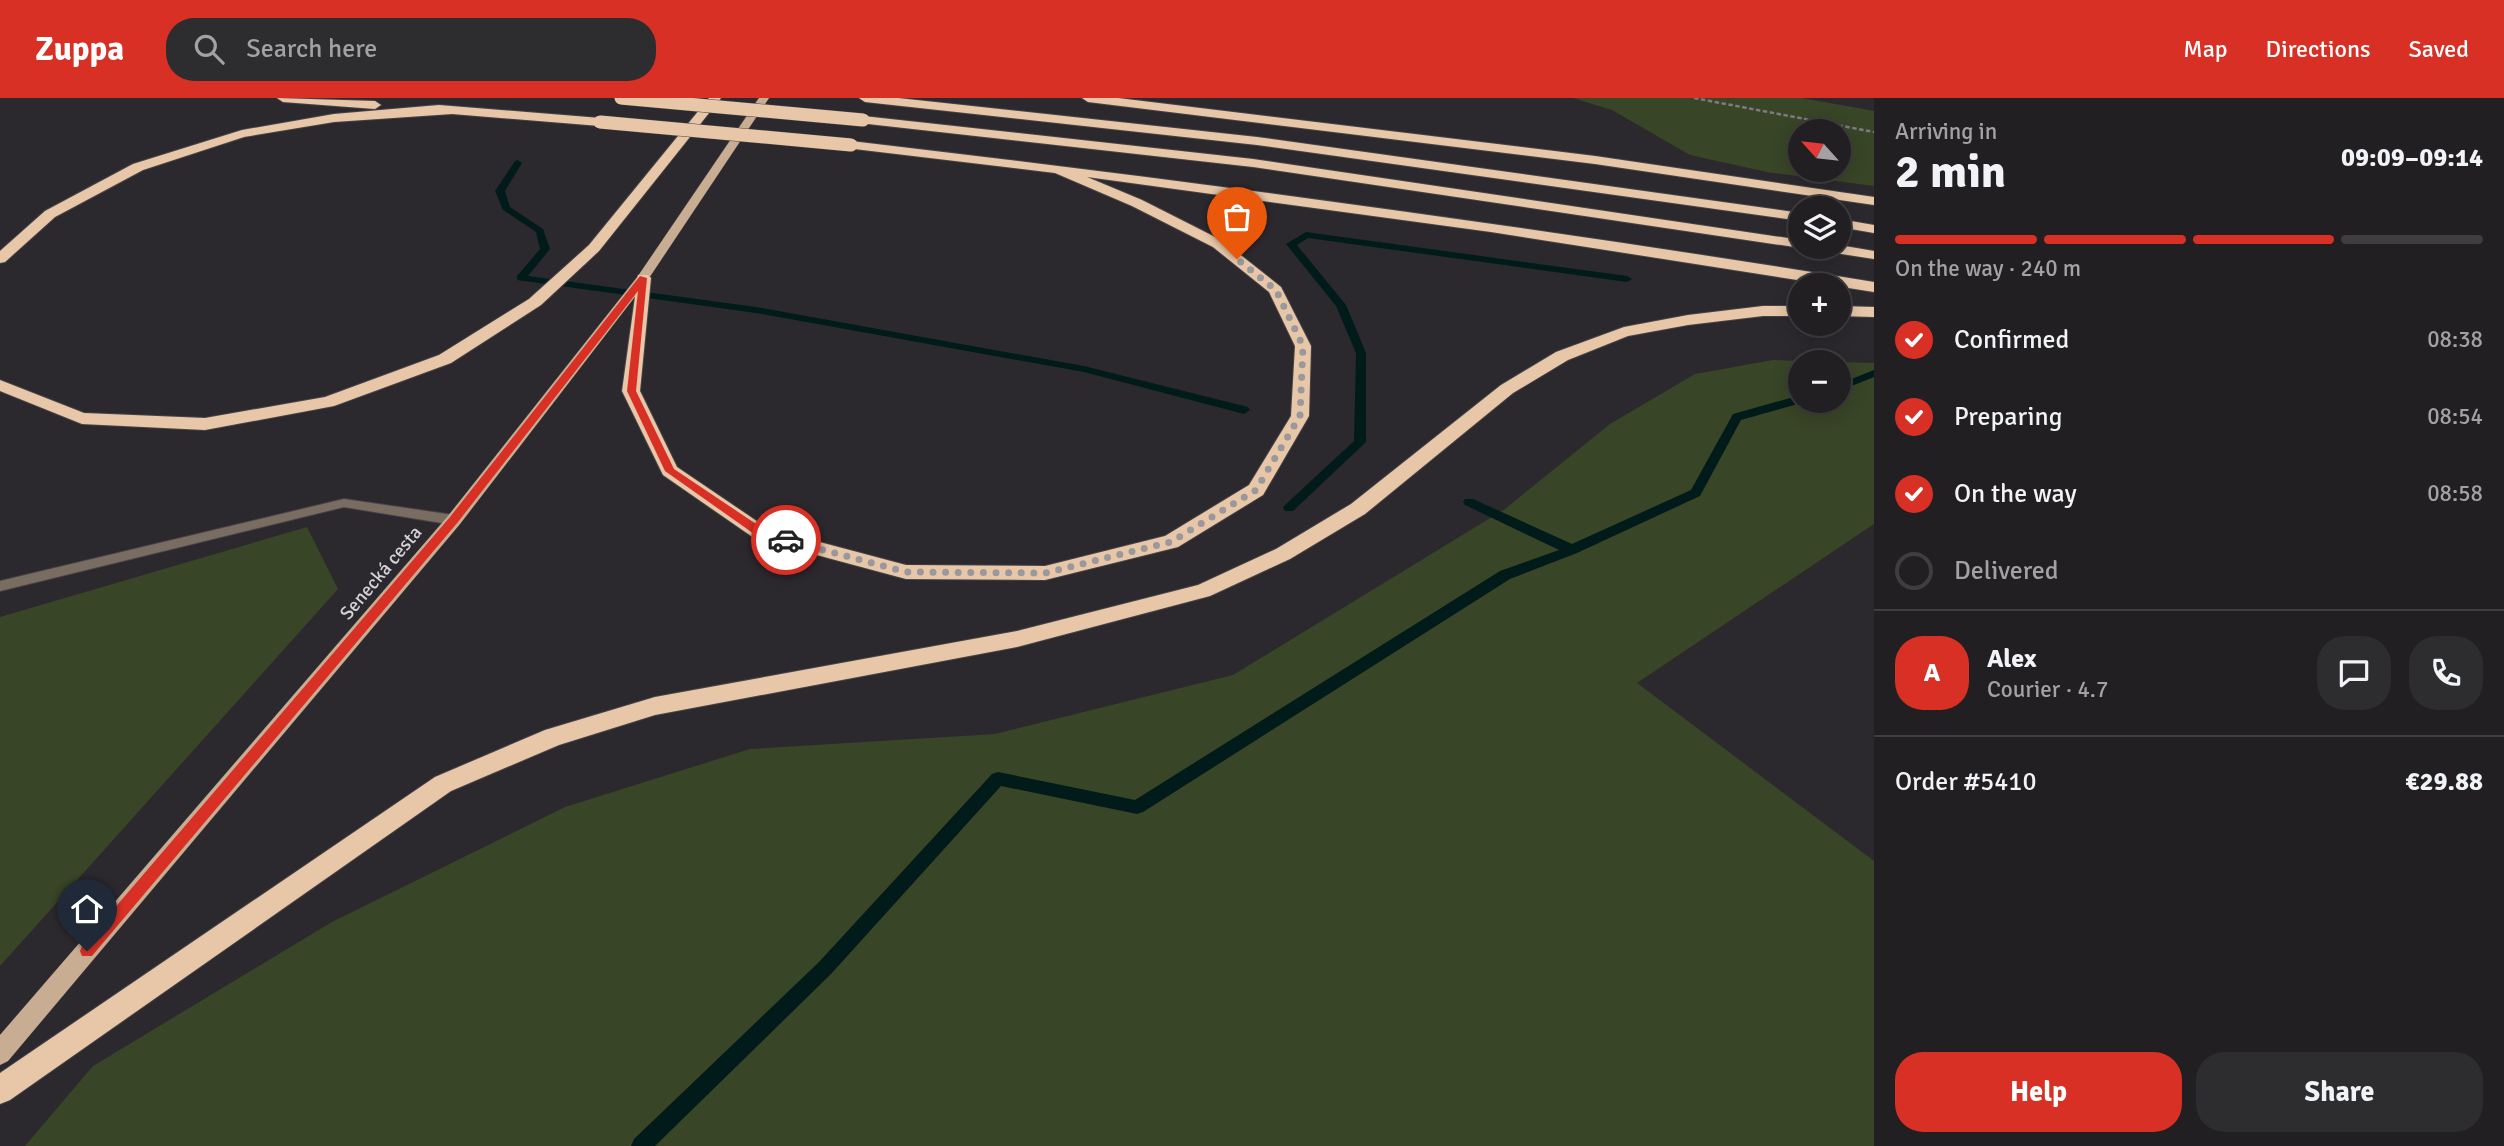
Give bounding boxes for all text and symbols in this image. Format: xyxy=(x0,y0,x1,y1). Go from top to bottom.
search box xyxy=(166,18,656,81)
text: Zuppa xyxy=(35,29,124,70)
icon: search xyxy=(190,30,228,68)
text: Search here xyxy=(246,33,377,65)
text: Map xyxy=(2183,34,2228,64)
text: Directions xyxy=(2266,34,2371,64)
text: Saved xyxy=(2409,34,2469,64)
text: Arriving in xyxy=(1895,117,1997,146)
north arrow xyxy=(1788,119,1852,182)
map controls xyxy=(1788,119,1851,413)
text: 09:09–09:14 xyxy=(2341,142,2483,174)
text: 2 min xyxy=(1895,144,2006,200)
pin xyxy=(1207,187,1267,259)
button: layers xyxy=(1788,196,1851,259)
icon: bag xyxy=(1218,198,1256,236)
text: On the way · 240 m xyxy=(1895,254,2081,283)
button: + xyxy=(1788,273,1851,336)
icon: check xyxy=(1895,321,1933,359)
text: Confirmed xyxy=(1954,324,2069,356)
text: 08:38 xyxy=(2427,325,2483,354)
button: − xyxy=(1788,350,1851,413)
icon: check xyxy=(1895,398,1933,436)
text: Preparing xyxy=(1954,401,2062,433)
text: 08:54 xyxy=(2427,402,2483,431)
icon: check xyxy=(1895,475,1933,513)
text: On the way xyxy=(1954,478,2077,510)
text: 08:58 xyxy=(2427,479,2483,508)
courier xyxy=(751,505,821,575)
street label: Senecká cesta xyxy=(335,521,427,625)
icon: car xyxy=(767,521,805,559)
text: Delivered xyxy=(1954,555,2059,587)
button: chat xyxy=(2317,636,2391,710)
button: phone xyxy=(2409,636,2483,710)
text: Alex xyxy=(1987,643,2037,675)
text: A xyxy=(1924,657,1940,689)
text: Courier · 4.7 xyxy=(1987,675,2108,704)
text: Order #5410 xyxy=(1895,766,2036,798)
text: €29.88 xyxy=(2405,766,2483,798)
pin xyxy=(57,879,117,951)
icon: home xyxy=(68,890,106,928)
button: Help xyxy=(1895,1052,2182,1132)
button: Share xyxy=(2196,1052,2483,1132)

